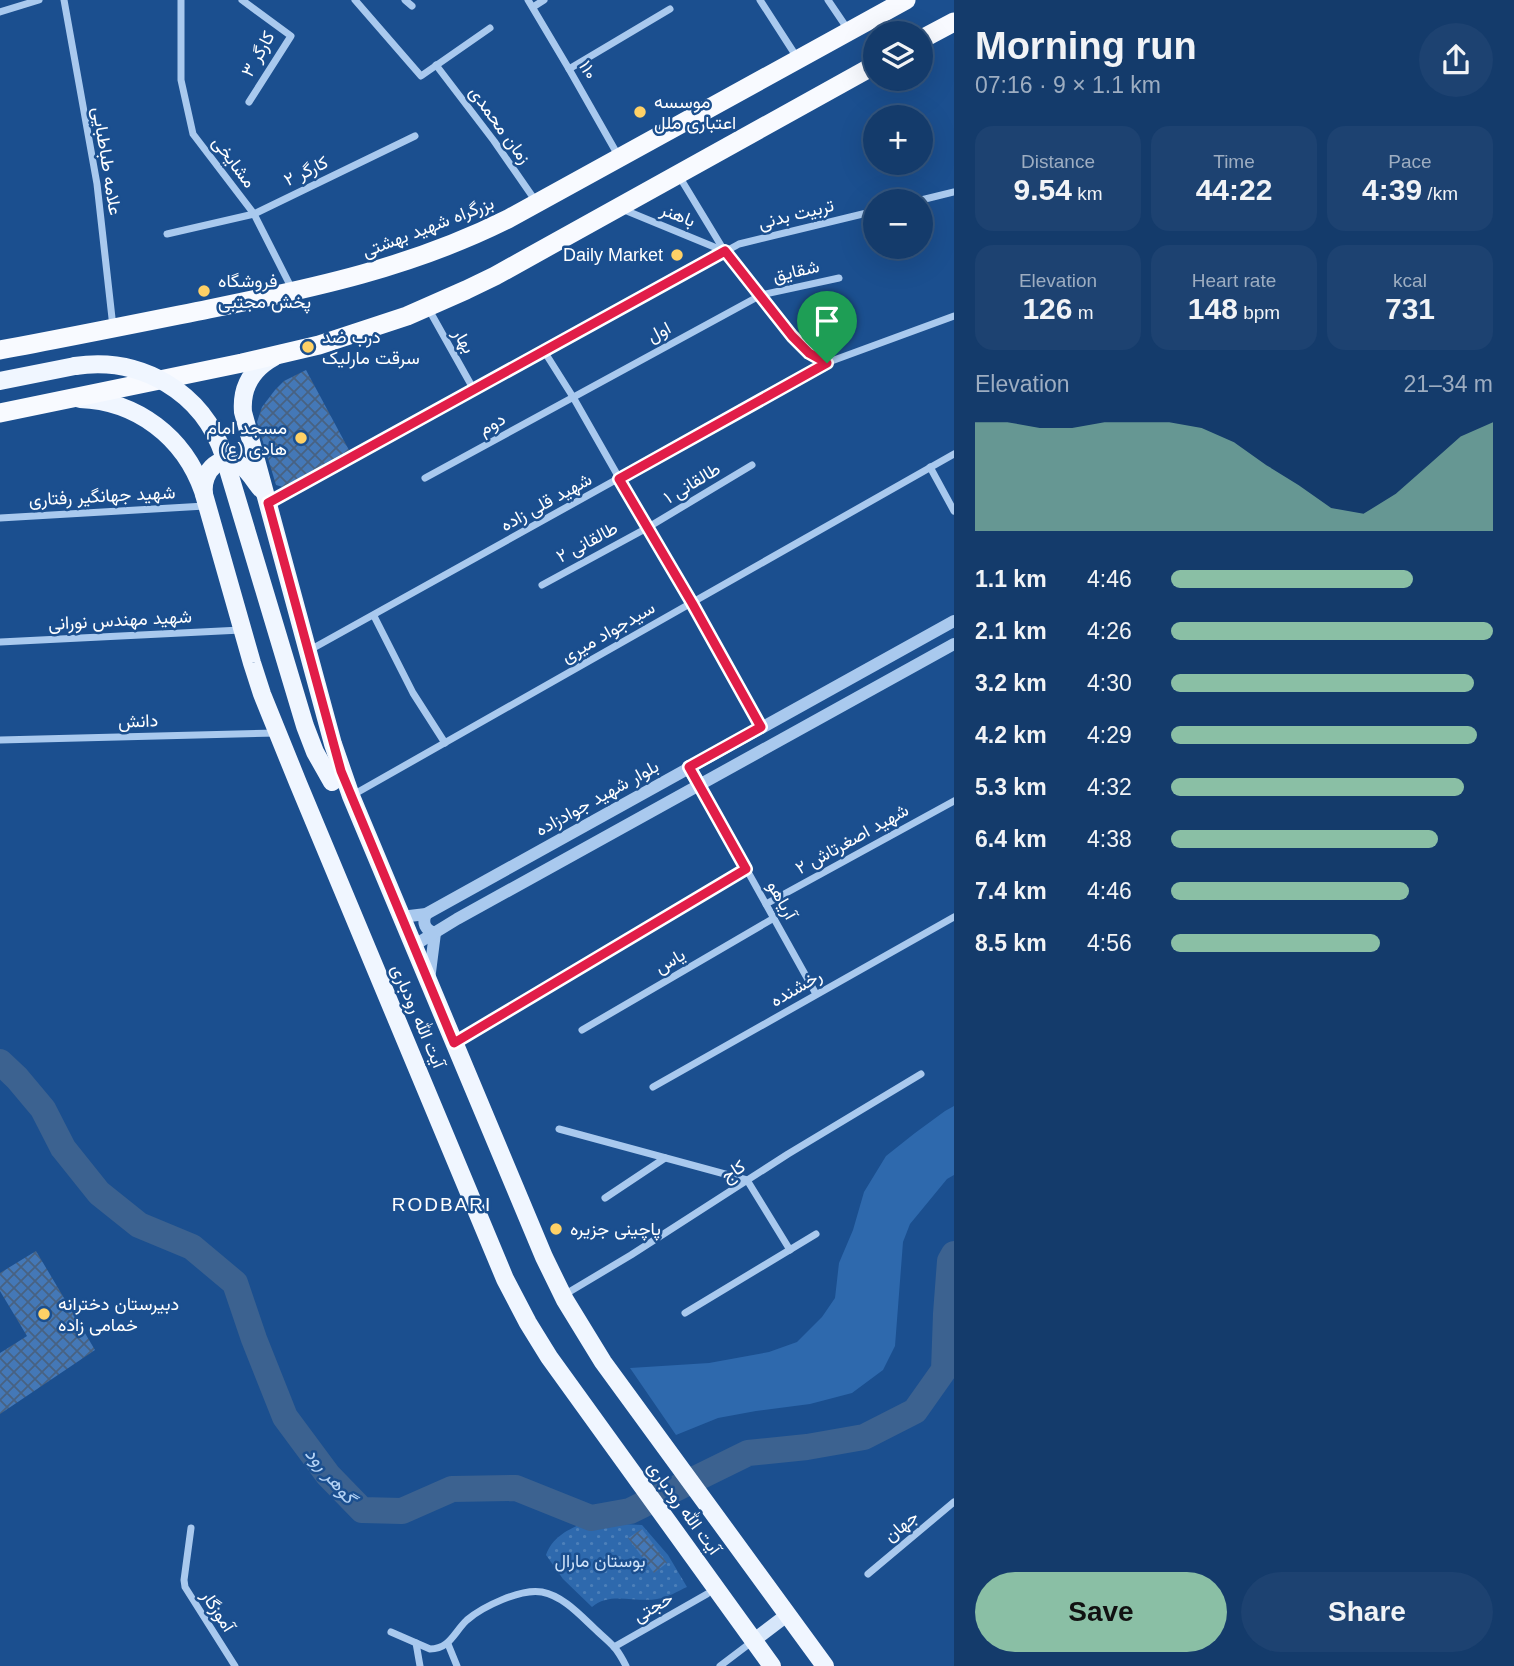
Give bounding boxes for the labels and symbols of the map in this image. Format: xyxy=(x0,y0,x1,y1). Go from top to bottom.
street label: کارگر ۳ xyxy=(237,28,280,81)
street label: ۱۱۰ xyxy=(575,57,601,83)
street label: زمان محمدی xyxy=(464,82,535,168)
place label: موسسه اعتباری ملل xyxy=(654,92,736,134)
marker: موسسه اعتباری ملل xyxy=(632,104,648,120)
street label: علامه طباطبایی xyxy=(88,105,125,217)
street label: مشایخی xyxy=(207,132,260,192)
street label: کارگر ۲ xyxy=(281,152,332,191)
street label: بزرگراه شهید بهشتی xyxy=(359,193,497,262)
street label: تربیت بدنی xyxy=(756,195,836,234)
street label: باهنر xyxy=(656,199,698,232)
place label: Daily Market xyxy=(563,245,663,265)
marker: Daily Market xyxy=(669,247,685,263)
street label: شقایق xyxy=(771,256,822,287)
place label: فروشگاه پخش مجتبی xyxy=(218,271,311,314)
marker: فروشگاه پخش مجتبی xyxy=(196,283,212,299)
pin xyxy=(797,291,857,363)
street label: اول xyxy=(644,318,675,347)
street label: بهار xyxy=(448,324,479,357)
place label: درب ضد سرقت مارلیک xyxy=(322,327,420,369)
marker: درب ضد سرقت مارلیک xyxy=(300,339,316,355)
street label: دوم xyxy=(475,409,510,441)
place label: مسجد امام هادی (ع) xyxy=(206,418,287,461)
marker: مسجد امام هادی (ع) xyxy=(293,430,309,446)
street label: طالقانی ۱ xyxy=(660,458,724,508)
street label: شهید قلی زاده xyxy=(497,469,596,536)
street label: شهید جهانگیر رفتاری xyxy=(28,482,176,511)
street label: طالقانی ۲ xyxy=(553,518,622,567)
street label: سیدجواد میری xyxy=(558,597,659,668)
street label: شهید مهندس نورانی xyxy=(48,606,192,635)
street label: دانش xyxy=(118,710,158,733)
street label: بلوار شهید جوادزاده xyxy=(532,756,663,841)
street label: شهید اصغرتاش ۲ xyxy=(792,800,912,879)
street label: آریاهو xyxy=(762,877,802,925)
street label: یاس xyxy=(651,944,689,978)
street label: آیت الله رودباری xyxy=(386,961,450,1073)
street label: رخشنده xyxy=(767,965,826,1012)
street label: کاج xyxy=(717,1156,750,1188)
district label: RODBARI xyxy=(392,1194,492,1215)
place label: پاچینی جزیره xyxy=(570,1219,661,1241)
marker: پاچینی جزیره xyxy=(548,1221,564,1237)
place label: دبیرستان دخترانه خمامی زاده xyxy=(58,1294,179,1336)
marker: دبیرستان دخترانه خمامی زاده xyxy=(36,1306,52,1322)
water label: گوهر رود xyxy=(300,1443,362,1511)
street label: آیت الله رودباری xyxy=(643,1457,726,1561)
street label: جهان xyxy=(880,1506,923,1547)
park label: بوستان مارال xyxy=(554,1551,646,1572)
street label: آموزگار xyxy=(196,1586,240,1637)
street label: حجتی xyxy=(630,1588,677,1627)

